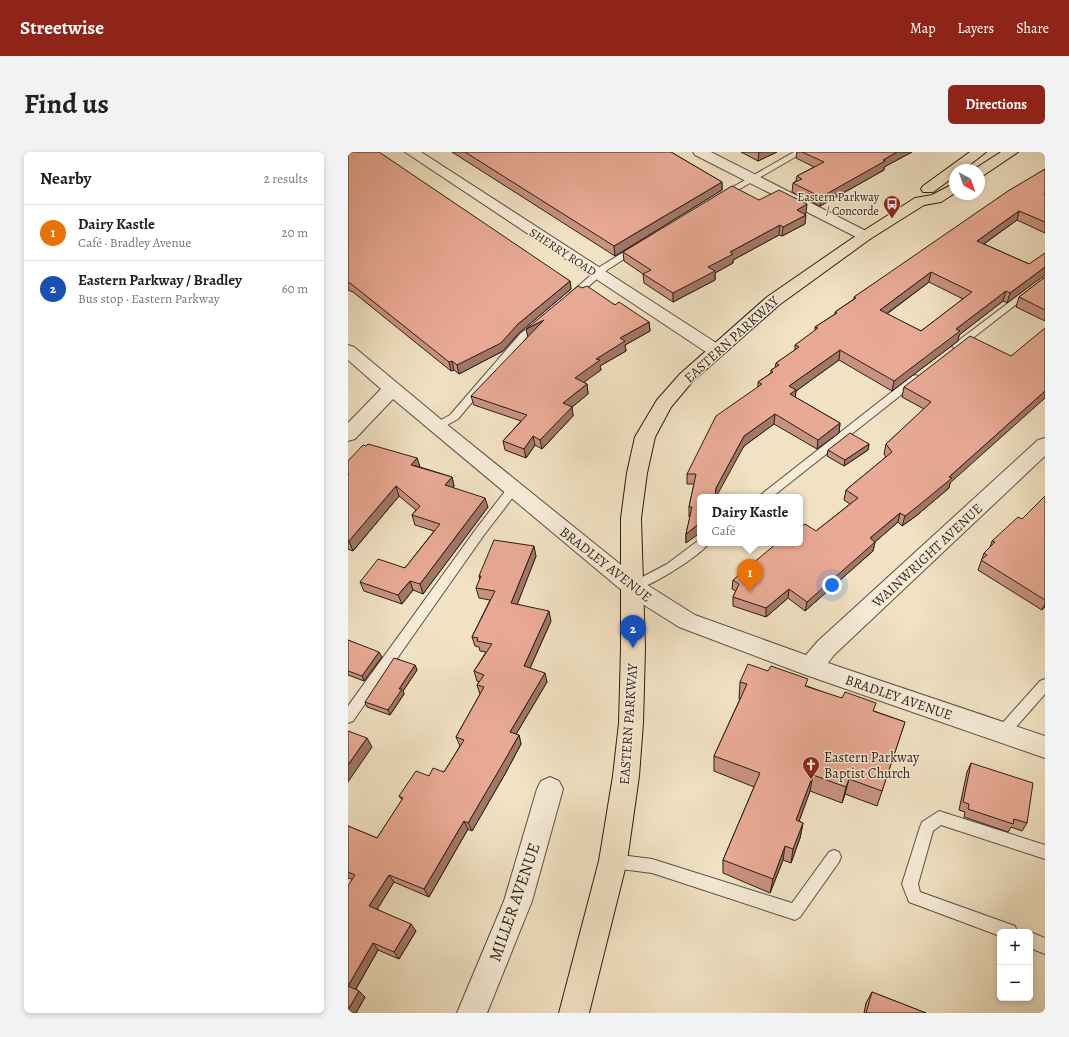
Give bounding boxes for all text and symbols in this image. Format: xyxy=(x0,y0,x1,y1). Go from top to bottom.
text: Streetwise xyxy=(20,15,104,41)
text: Map xyxy=(910,19,936,38)
text: Layers xyxy=(958,19,994,38)
text: Share xyxy=(1016,19,1049,38)
text: Find us xyxy=(24,85,109,123)
button: Directions xyxy=(948,85,1045,124)
north arrow xyxy=(949,164,985,200)
text: Nearby xyxy=(40,167,91,190)
text: 2 results xyxy=(264,170,308,187)
place label: Eastern Parkway / Concorde xyxy=(797,189,880,219)
bus stop icon: Eastern Parkway / Concorde xyxy=(882,194,902,219)
text: Dairy Kastle xyxy=(78,214,155,234)
text: 1 xyxy=(51,224,55,241)
text: 20 m xyxy=(282,224,308,241)
street label: SHERRY ROAD xyxy=(526,224,600,280)
text: Café · Bradley Avenue xyxy=(78,234,191,251)
text: Eastern Parkway / Bradley xyxy=(78,270,242,290)
text: 2 xyxy=(50,280,56,297)
text: 60 m xyxy=(282,280,308,297)
text: Bus stop · Eastern Parkway xyxy=(78,290,220,307)
street label: EASTERN PARKWAY xyxy=(680,291,783,387)
popup xyxy=(697,494,803,546)
street label: WAINWRIGHT AVENUE xyxy=(867,499,987,612)
text: Dairy Kastle xyxy=(712,502,788,522)
street label: BRADLEY AVENUE xyxy=(556,522,656,606)
text: Café xyxy=(712,522,736,539)
pin: 1 xyxy=(737,559,763,592)
your location xyxy=(822,575,842,595)
pin: 2 xyxy=(620,615,646,648)
street label: EASTERN PARKWAY xyxy=(615,662,642,785)
street label: BRADLEY AVENUE xyxy=(843,670,955,725)
place label: Eastern Parkway Baptist Church xyxy=(824,748,920,783)
church icon: Eastern Parkway Baptist Church xyxy=(801,755,821,780)
street label: MILLER AVENUE xyxy=(483,840,546,965)
map controls xyxy=(997,929,1033,1001)
button: + xyxy=(997,929,1033,965)
button: − xyxy=(997,965,1033,1001)

